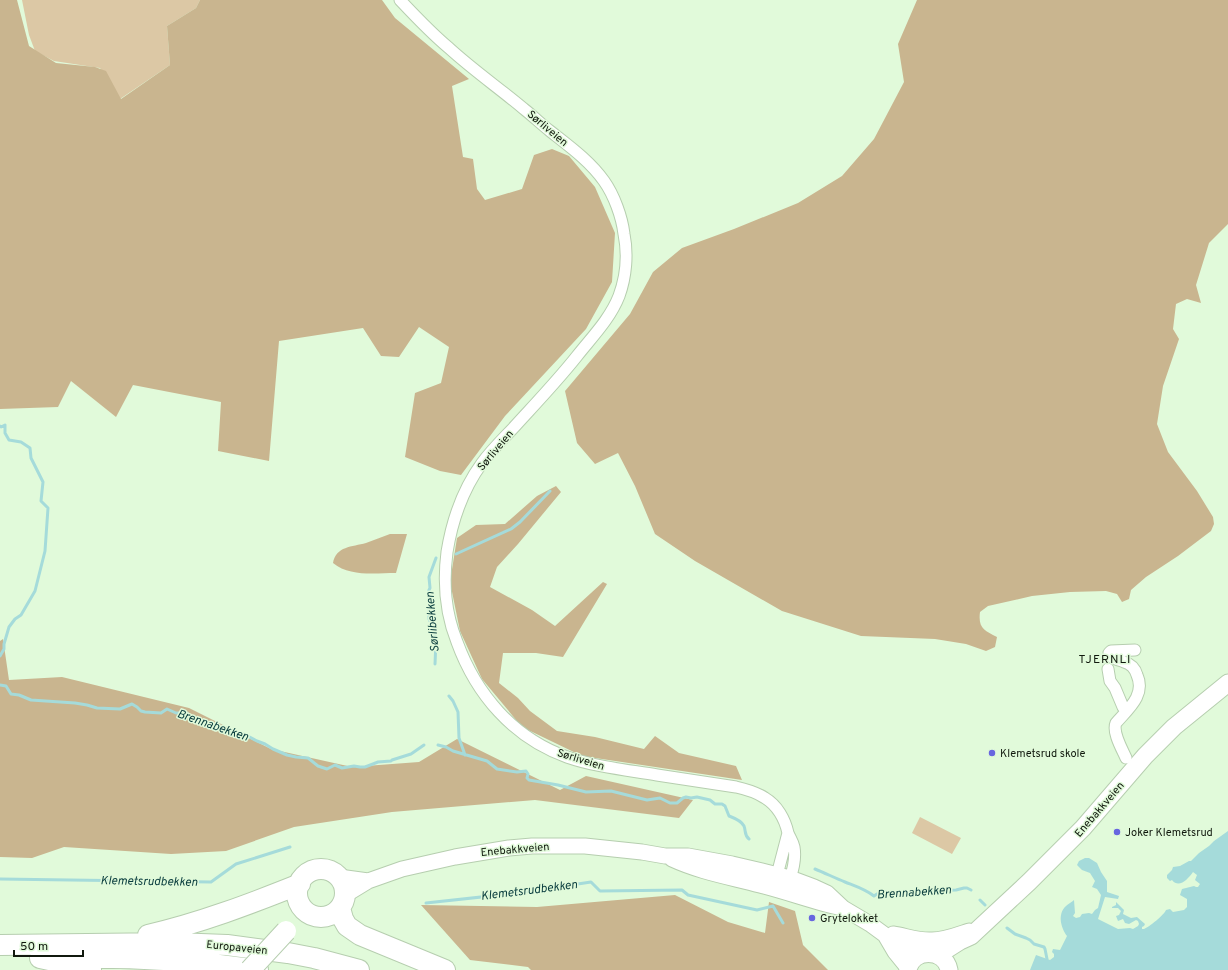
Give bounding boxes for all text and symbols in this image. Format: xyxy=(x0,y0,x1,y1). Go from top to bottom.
street label: Sørliveien xyxy=(524,108,571,150)
street label: Sørliveien xyxy=(475,427,517,474)
water label: Sørlibekken xyxy=(422,591,444,653)
district label: TJERNLI xyxy=(1078,652,1132,668)
water label: Brennabekken xyxy=(175,706,251,746)
street label: Sørliveien xyxy=(555,746,606,774)
place label: Klemetsrud skole xyxy=(1000,747,1085,761)
marker: Klemetsrud skole xyxy=(987,748,997,758)
street label: Enebakkveien xyxy=(1072,779,1128,840)
place label: Joker Klemetsrud xyxy=(1125,826,1213,840)
marker: Joker Klemetsrud xyxy=(1112,827,1122,837)
street label: Enebakkveien xyxy=(480,840,550,860)
water label: Klemetsrudbekken xyxy=(100,873,198,891)
water label: Klemetsrudbekken xyxy=(480,877,579,905)
water label: Brennabekken xyxy=(876,882,952,904)
place label: Grytelokket xyxy=(820,912,878,926)
marker: Grytelokket xyxy=(807,913,817,923)
scale bar xyxy=(14,932,83,958)
street label: Europaveien xyxy=(206,938,268,958)
text: 50 m xyxy=(20,939,48,955)

